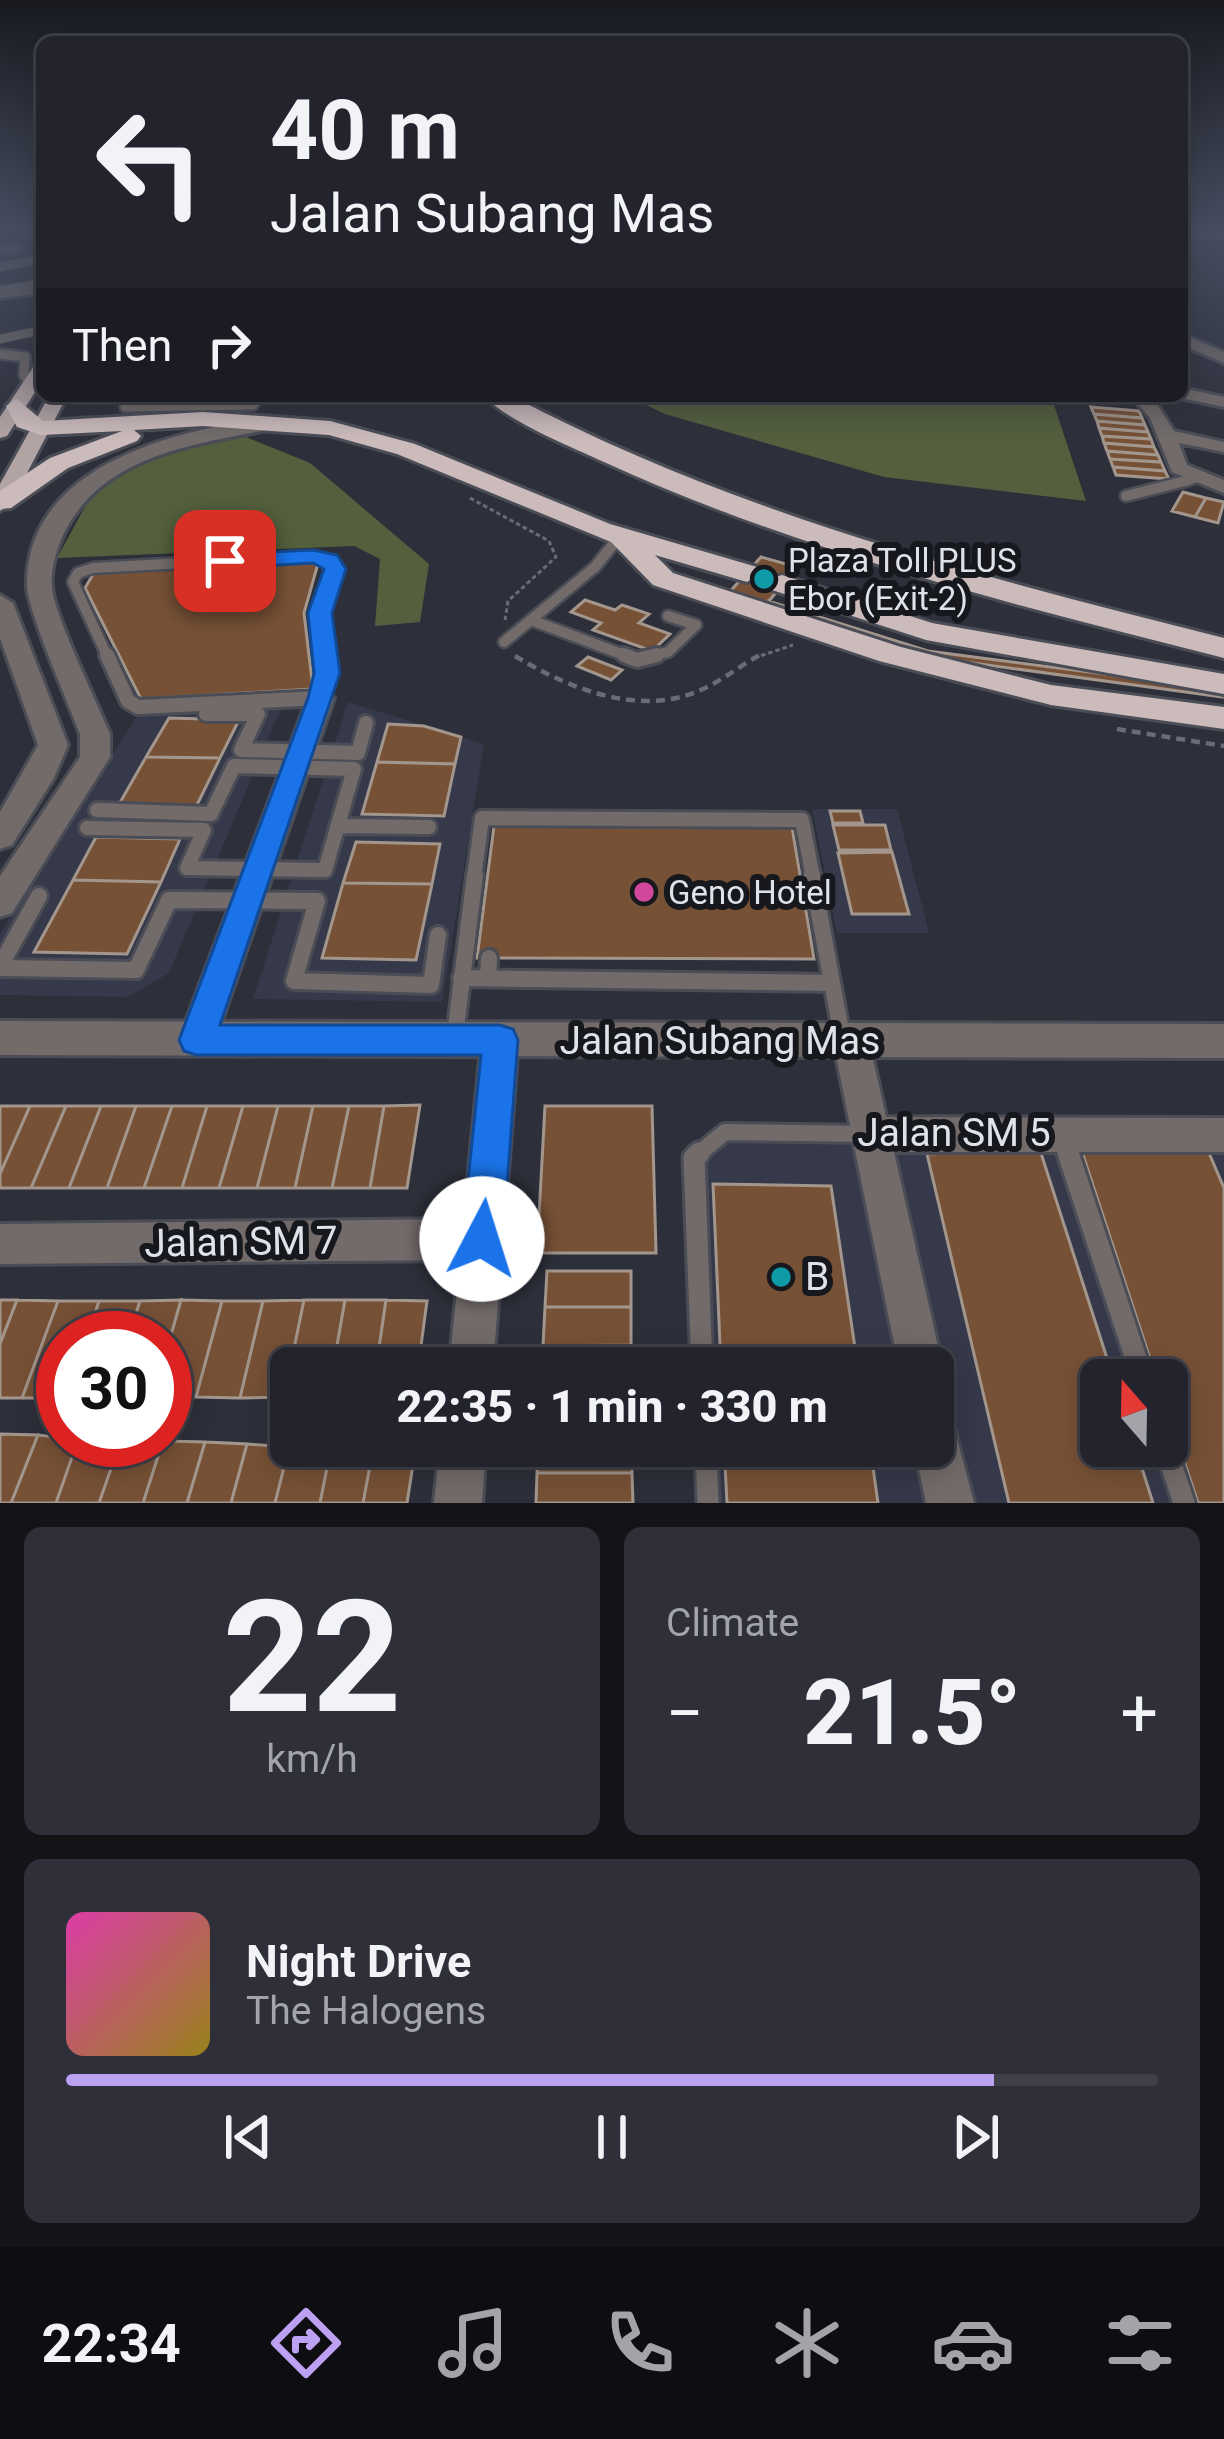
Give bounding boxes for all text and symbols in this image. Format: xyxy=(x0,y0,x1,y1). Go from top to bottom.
text: 40 m xyxy=(270,81,460,180)
icon: left xyxy=(72,84,228,240)
text: Jalan Subang Mas xyxy=(270,182,714,245)
icon: right xyxy=(196,312,262,378)
text: Then xyxy=(72,319,172,372)
pin xyxy=(174,510,276,612)
icon: arrive xyxy=(192,528,258,594)
place label: Plaza Toll PLUS Ebor (Exit-2) xyxy=(788,541,1017,618)
marker: Plaza Toll PLUS Ebor (Exit-2) xyxy=(751,566,777,592)
place label: Geno Hotel xyxy=(668,873,832,912)
marker: Geno Hotel xyxy=(631,879,657,905)
street label: Jalan Subang Mas xyxy=(560,1018,880,1064)
street label: Jalan SM 5 xyxy=(857,1110,1051,1156)
position arrow xyxy=(419,1176,545,1302)
street label: Jalan SM 7 xyxy=(144,1217,338,1267)
place label: B xyxy=(805,1254,829,1300)
marker: B xyxy=(768,1264,794,1290)
speed limit sign: 30 xyxy=(36,1311,192,1467)
north arrow xyxy=(1080,1359,1188,1467)
map controls xyxy=(1080,1359,1188,1467)
text: 22:35 · 1 min · 330 m xyxy=(396,1380,828,1433)
text: 22 xyxy=(222,1566,402,1749)
text: Climate xyxy=(666,1600,799,1646)
text: 21.5° xyxy=(803,1661,1021,1766)
text: − xyxy=(666,1675,704,1752)
text: + xyxy=(1121,1675,1158,1752)
text: km/h xyxy=(266,1736,358,1782)
text: Night Drive xyxy=(246,1935,471,1988)
text: The Halogens xyxy=(246,1988,486,2034)
icon: previous xyxy=(215,2104,281,2170)
icon: pause xyxy=(579,2104,645,2170)
icon: next xyxy=(943,2104,1009,2170)
icon: directions xyxy=(264,2301,348,2385)
icon: music xyxy=(431,2301,515,2385)
icon: phone xyxy=(598,2301,682,2385)
icon: climate xyxy=(765,2301,849,2385)
icon: car xyxy=(931,2301,1015,2385)
icon: filters xyxy=(1098,2301,1182,2385)
text: 22:34 xyxy=(41,2312,181,2375)

